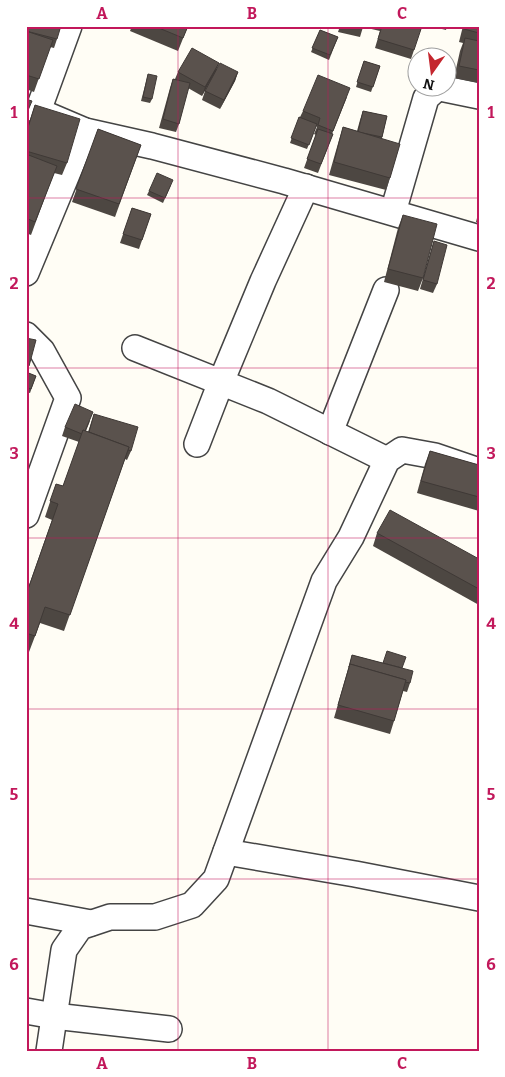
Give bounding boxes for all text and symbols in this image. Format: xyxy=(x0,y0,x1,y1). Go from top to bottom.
text: A xyxy=(96,4,108,23)
text: B xyxy=(247,4,257,23)
text: C xyxy=(397,4,407,23)
north arrow xyxy=(408,48,458,98)
text: N xyxy=(421,75,436,94)
text: 1 xyxy=(11,103,18,122)
text: 1 xyxy=(488,103,495,122)
text: 2 xyxy=(9,274,19,293)
text: 2 xyxy=(486,274,496,293)
text: 3 xyxy=(9,444,19,463)
text: 3 xyxy=(486,444,496,463)
text: 4 xyxy=(9,614,19,633)
text: 4 xyxy=(486,614,496,633)
text: 5 xyxy=(10,785,19,804)
text: 5 xyxy=(487,785,496,804)
text: 6 xyxy=(9,955,19,974)
text: 6 xyxy=(486,955,496,974)
text: A xyxy=(96,1054,108,1073)
text: B xyxy=(247,1054,257,1073)
text: C xyxy=(397,1054,407,1073)

